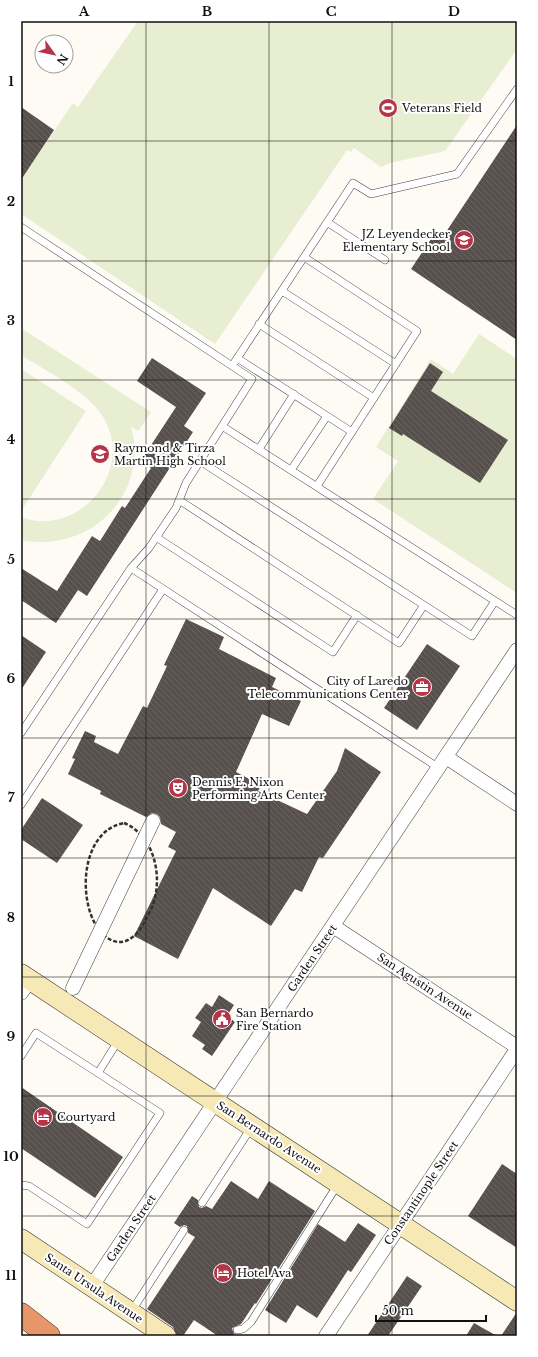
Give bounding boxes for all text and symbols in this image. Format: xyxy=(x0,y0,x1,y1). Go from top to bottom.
text: A xyxy=(78,3,90,20)
text: B xyxy=(202,3,212,20)
text: C xyxy=(326,3,337,20)
text: D xyxy=(448,3,460,20)
north arrow xyxy=(34,34,74,74)
text: N xyxy=(53,51,71,68)
text: 1 xyxy=(8,73,14,90)
sports icon: Veterans Field xyxy=(377,97,399,119)
place label: Veterans Field xyxy=(401,101,483,115)
text: 2 xyxy=(7,193,15,210)
place label: JZ Leyendecker Elementary School xyxy=(343,227,451,254)
school or university icon: JZ Leyendecker Elementary School xyxy=(453,229,475,251)
text: 3 xyxy=(7,312,15,329)
text: 4 xyxy=(7,431,16,448)
place label: Raymond & Tirza Martin High School xyxy=(114,441,226,468)
school or university icon: Raymond & Tirza Martin High School xyxy=(89,443,111,465)
text: 5 xyxy=(7,551,15,568)
text: 6 xyxy=(7,670,16,687)
place label: City of Laredo Telecommunications Center xyxy=(248,674,409,701)
office icon: City of Laredo Telecommunications Center xyxy=(411,676,433,698)
place label: Dennis E. Nixon Performing Arts Center xyxy=(192,775,325,802)
theatre icon: Dennis E. Nixon Performing Arts Center xyxy=(167,777,189,799)
text: 7 xyxy=(8,789,15,806)
text: 8 xyxy=(7,909,15,926)
street label: Garden Street xyxy=(284,921,340,994)
street label: San Agustin Avenue xyxy=(375,950,475,1022)
place label: San Bernardo Fire Station xyxy=(236,1006,313,1033)
public building icon: San Bernardo Fire Station xyxy=(211,1008,233,1030)
text: 9 xyxy=(7,1028,16,1045)
street label: San Bernardo Avenue xyxy=(214,1098,324,1176)
hotel icon: Courtyard xyxy=(32,1106,54,1128)
place label: Courtyard xyxy=(57,1110,116,1124)
street label: Constantinople Street xyxy=(381,1138,462,1248)
text: 10 xyxy=(3,1148,19,1165)
street label: Garden Street xyxy=(103,1191,159,1264)
street label: Santa Ursula Avenue xyxy=(42,1250,146,1326)
hotel icon: Hotel Ava xyxy=(212,1262,234,1284)
place label: Hotel Ava xyxy=(237,1266,292,1280)
text: 11 xyxy=(5,1267,17,1284)
scale bar xyxy=(376,1297,486,1323)
text: 50 m xyxy=(382,1303,414,1318)

